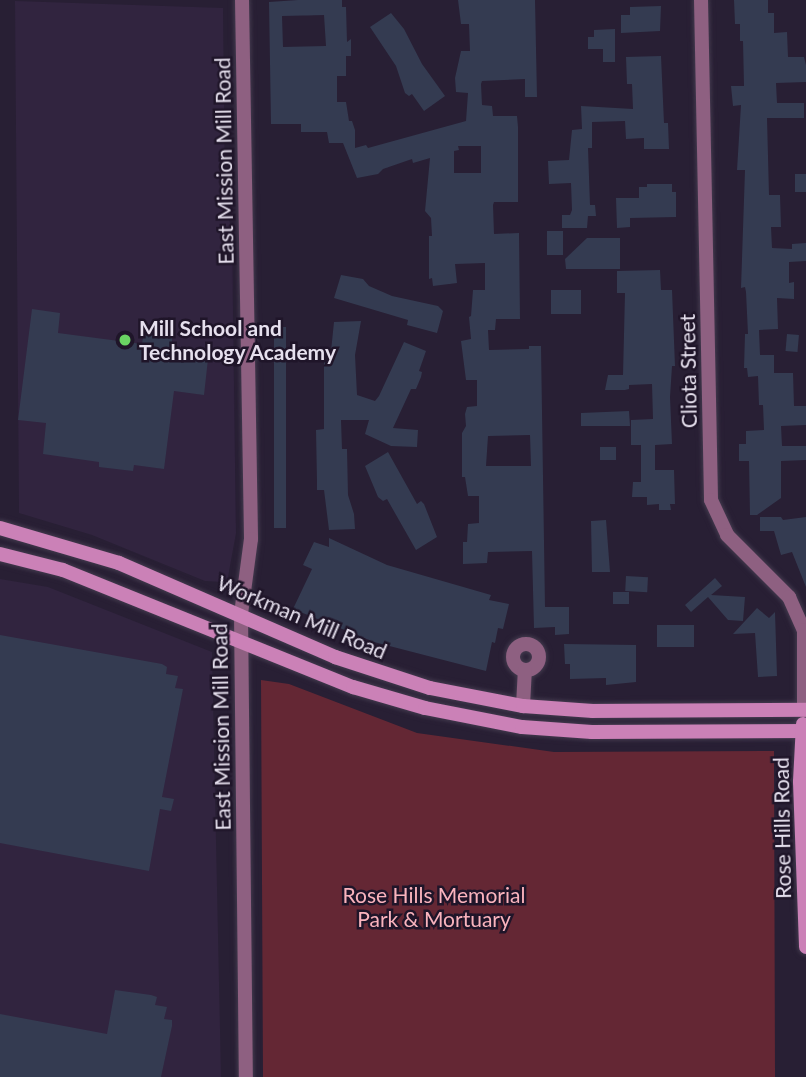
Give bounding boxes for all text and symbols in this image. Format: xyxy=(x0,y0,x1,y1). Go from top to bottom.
street label: East Mission Mill Road xyxy=(210,57,238,265)
street label: Cliota Street xyxy=(674,314,702,428)
place label: Mill School and Technology Academy xyxy=(139,315,337,365)
marker: Mill School and Technology Academy xyxy=(117,332,133,348)
street label: Workman Mill Road xyxy=(213,570,391,664)
street label: East Mission Mill Road xyxy=(207,623,235,831)
street label: Rose Hills Road xyxy=(768,757,796,899)
park label: Rose Hills Memorial Park & Mortuary xyxy=(343,882,525,932)

